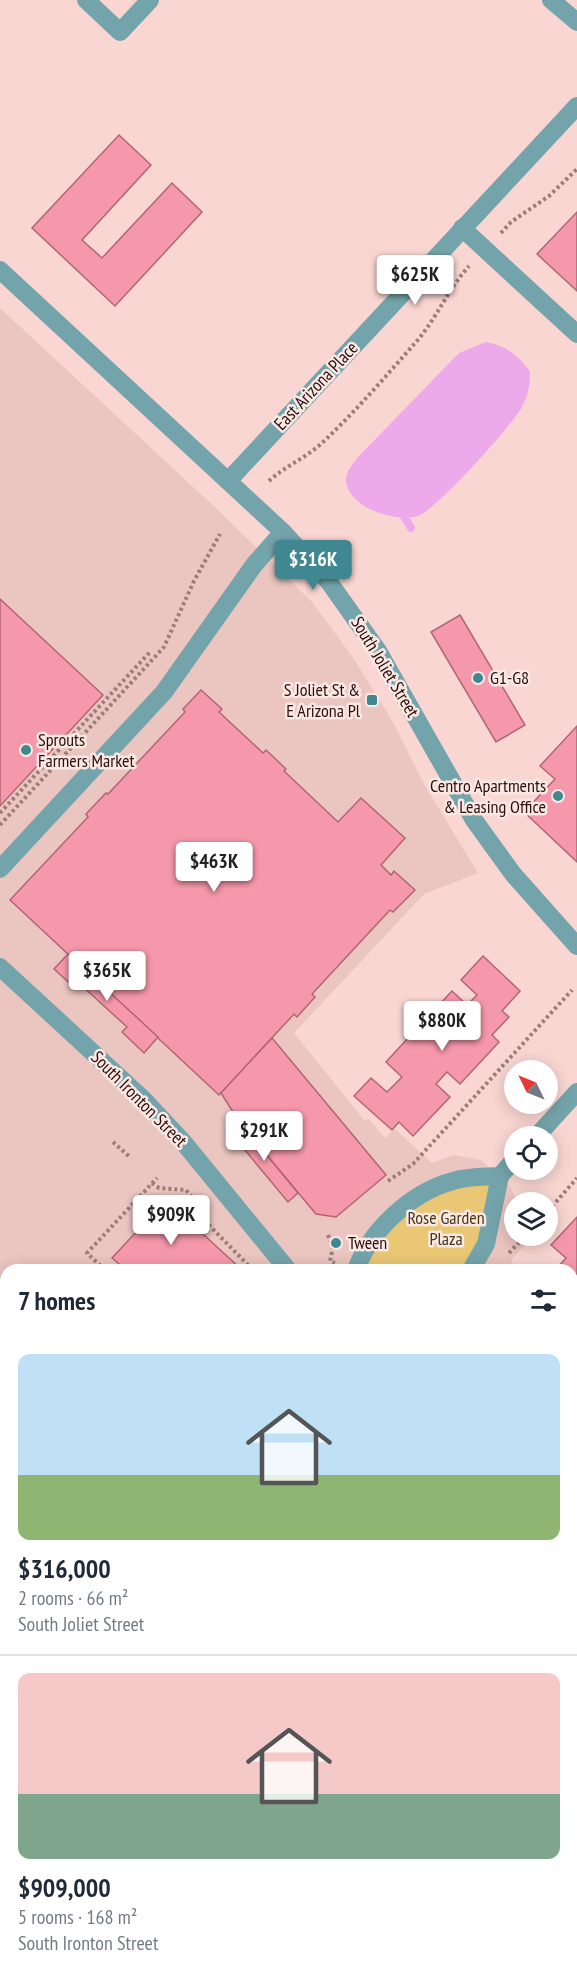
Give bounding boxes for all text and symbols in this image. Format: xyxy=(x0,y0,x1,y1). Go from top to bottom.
pin: $625K xyxy=(373,255,457,306)
text: $625K xyxy=(391,261,439,287)
street label: East Arizona Place xyxy=(269,337,362,435)
pin: $316K xyxy=(271,540,355,591)
text: $316K xyxy=(289,546,337,572)
street label: South Joliet Street xyxy=(346,612,425,721)
place label: G1-G8 xyxy=(490,666,529,689)
marker: G1-G8 xyxy=(471,671,485,685)
place label: S Joliet St & E Arizona Pl xyxy=(284,678,361,722)
marker: S Joliet St & E Arizona Pl xyxy=(365,693,379,707)
place label: Sprouts Farmers Market xyxy=(38,728,134,772)
marker: Sprouts Farmers Market xyxy=(19,743,33,757)
place label: Centro Apartments & Leasing Office xyxy=(430,774,546,818)
marker: Centro Apartments & Leasing Office xyxy=(551,789,565,803)
pin: $463K xyxy=(172,842,256,893)
text: $463K xyxy=(190,848,238,874)
pin: $365K xyxy=(65,951,149,1002)
text: $365K xyxy=(83,957,131,983)
pin: $880K xyxy=(400,1001,484,1052)
text: $880K xyxy=(418,1007,466,1033)
street label: South Ironton Street xyxy=(87,1046,192,1151)
north arrow xyxy=(504,1060,558,1114)
map controls xyxy=(504,1060,558,1246)
pin: $291K xyxy=(222,1111,306,1162)
text: $291K xyxy=(240,1117,288,1143)
button: locate xyxy=(504,1126,558,1180)
button: layers xyxy=(504,1192,558,1246)
pin: $909K xyxy=(129,1195,213,1246)
text: $909K xyxy=(147,1201,195,1227)
park label: Rose Garden Plaza xyxy=(407,1206,485,1250)
place label: Tween xyxy=(348,1231,387,1254)
marker: Tween xyxy=(329,1236,343,1250)
text: 7 homes xyxy=(18,1284,95,1317)
icon: filters xyxy=(527,1284,560,1317)
icon: home xyxy=(235,1393,343,1501)
text: $316,000 xyxy=(18,1552,111,1585)
text: 2 rooms · 66 m² xyxy=(18,1585,128,1611)
text: South Joliet Street xyxy=(18,1611,144,1637)
icon: home xyxy=(235,1712,343,1820)
text: $909,000 xyxy=(18,1871,111,1904)
text: 5 rooms · 168 m² xyxy=(18,1904,137,1930)
text: South Ironton Street xyxy=(18,1930,158,1956)

